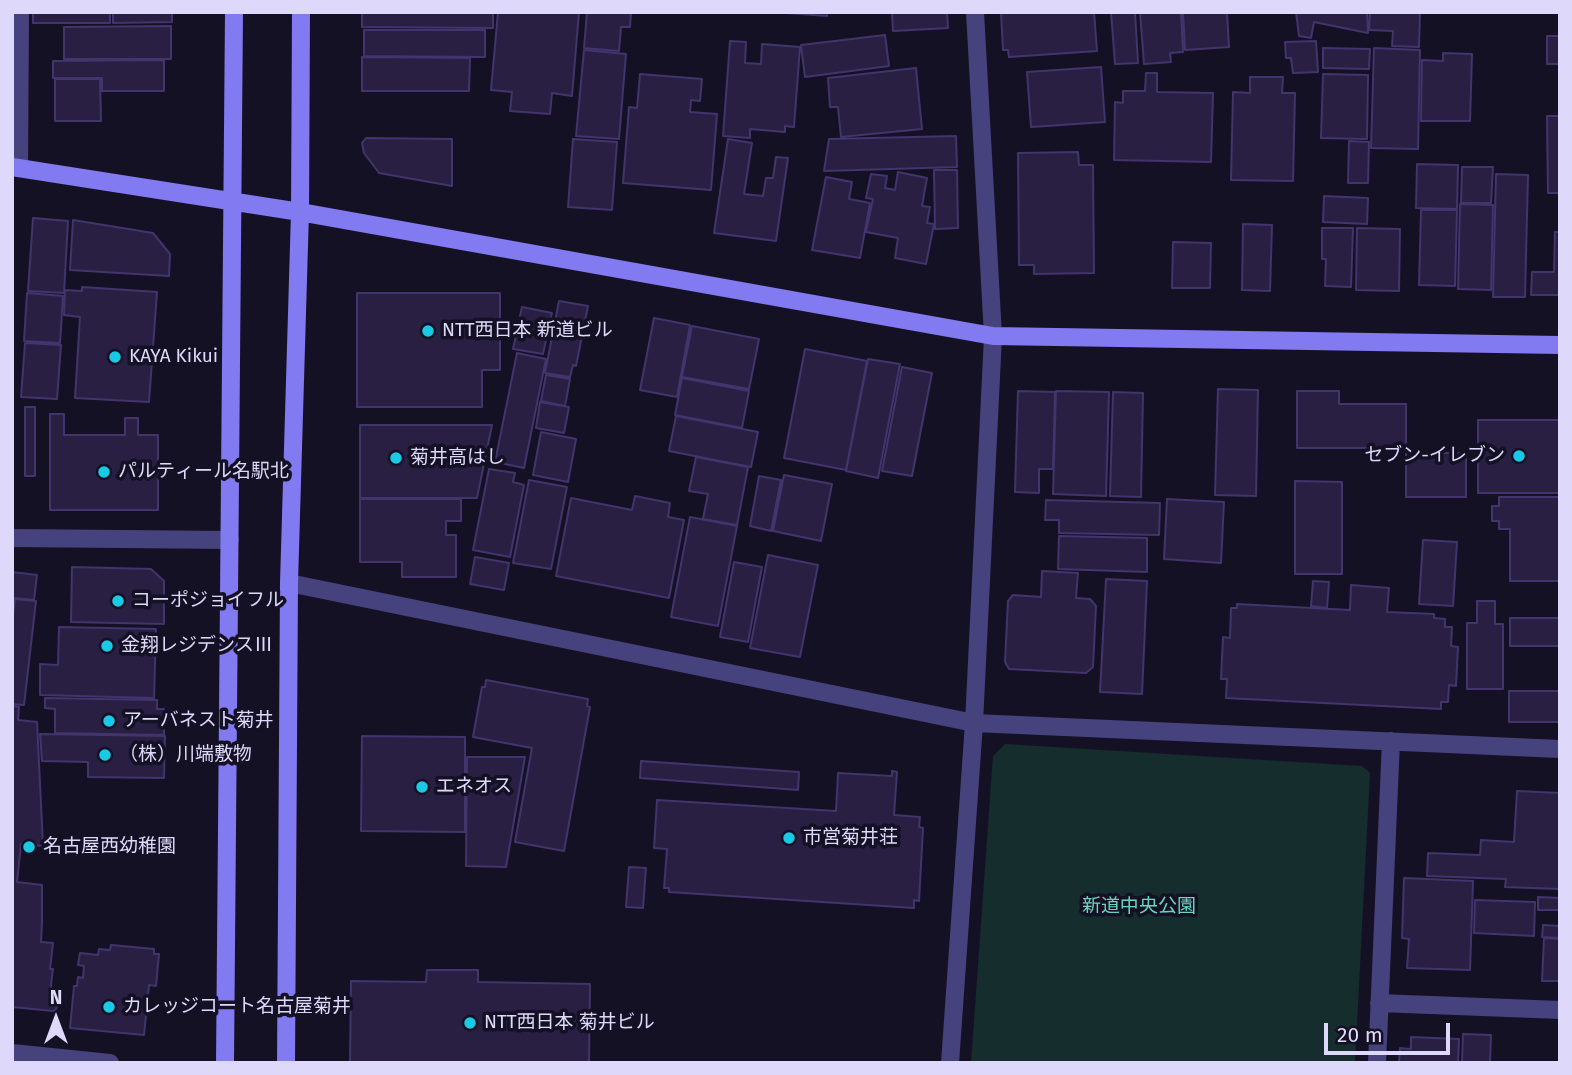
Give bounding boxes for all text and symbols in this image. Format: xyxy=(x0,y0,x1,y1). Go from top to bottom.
place label: NTT西日本 新道ビル xyxy=(442,320,613,342)
marker: NTT西日本 新道ビル xyxy=(420,323,436,339)
place label: KAYA Kikui xyxy=(129,346,218,368)
marker: KAYA Kikui xyxy=(107,349,123,365)
place label: セブン-イレブン xyxy=(1364,445,1505,467)
place label: 菊井高はし xyxy=(410,447,505,469)
marker: セブン-イレブン xyxy=(1511,448,1527,464)
marker: 菊井高はし xyxy=(388,450,404,466)
place label: パルティール名駅北 xyxy=(118,461,289,483)
marker: パルティール名駅北 xyxy=(96,464,112,480)
place label: コーポジョイフル xyxy=(132,590,284,612)
marker: コーポジョイフル xyxy=(110,593,126,609)
place label: 金翔レジデンスⅢ xyxy=(121,635,273,657)
marker: 金翔レジデンスⅢ xyxy=(99,638,115,654)
place label: アーバネスト菊井 xyxy=(123,710,274,732)
marker: アーバネスト菊井 xyxy=(101,713,117,729)
place label: （株）川端敷物 xyxy=(119,744,252,766)
marker: （株）川端敷物 xyxy=(97,747,113,763)
place label: エネオス xyxy=(436,776,512,798)
marker: エネオス xyxy=(414,779,430,795)
place label: 市営菊井荘 xyxy=(803,827,898,849)
marker: 市営菊井荘 xyxy=(781,830,797,846)
place label: 名古屋西幼稚園 xyxy=(43,836,176,858)
marker: 名古屋西幼稚園 xyxy=(21,839,37,855)
park label: 新道中央公園 xyxy=(1082,896,1196,918)
north arrow xyxy=(21,984,91,1054)
text: N xyxy=(50,986,62,1009)
place label: カレッジコート名古屋菊井 xyxy=(123,996,351,1018)
marker: カレッジコート名古屋菊井 xyxy=(101,999,117,1015)
scale bar xyxy=(1327,1009,1453,1052)
place label: NTT西日本 菊井ビル xyxy=(484,1012,655,1034)
marker: NTT西日本 菊井ビル xyxy=(462,1015,478,1031)
text: 20 m xyxy=(1337,1022,1383,1048)

